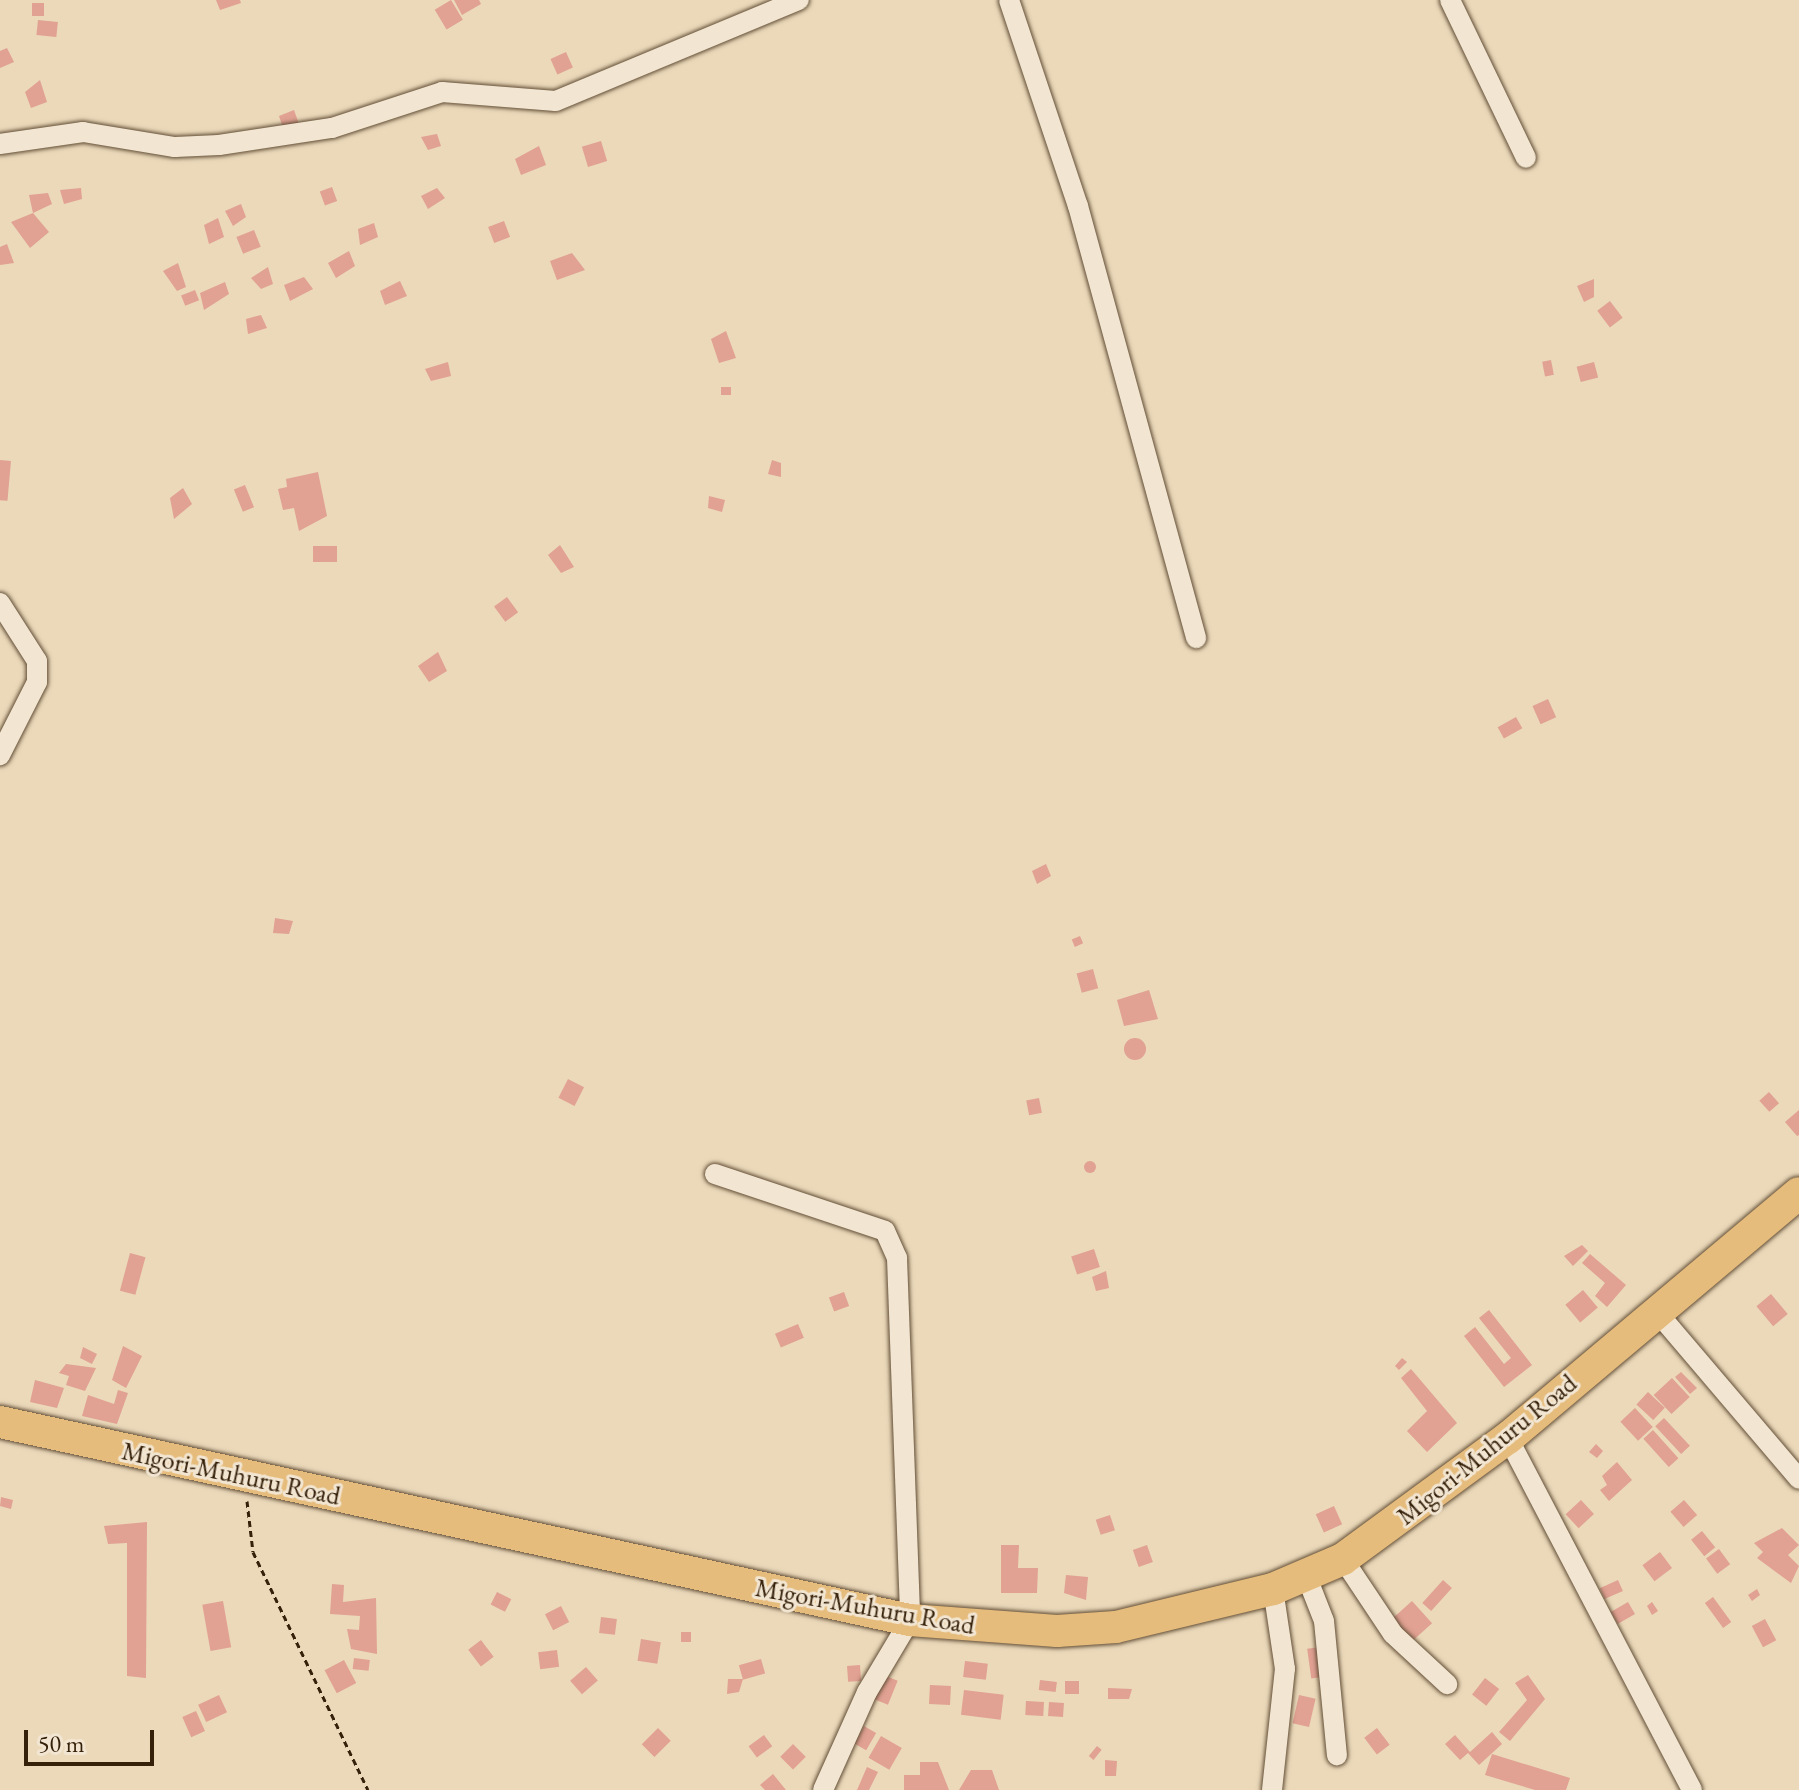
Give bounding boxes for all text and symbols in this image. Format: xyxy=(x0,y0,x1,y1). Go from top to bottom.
street label: Migori-Muhuru Road xyxy=(1391,1368,1583,1532)
street label: Migori-Muhuru Road xyxy=(119,1436,343,1512)
street label: Migori-Muhuru Road xyxy=(753,1572,977,1642)
scale bar xyxy=(28,1714,158,1764)
text: 50 m xyxy=(38,1728,85,1759)

